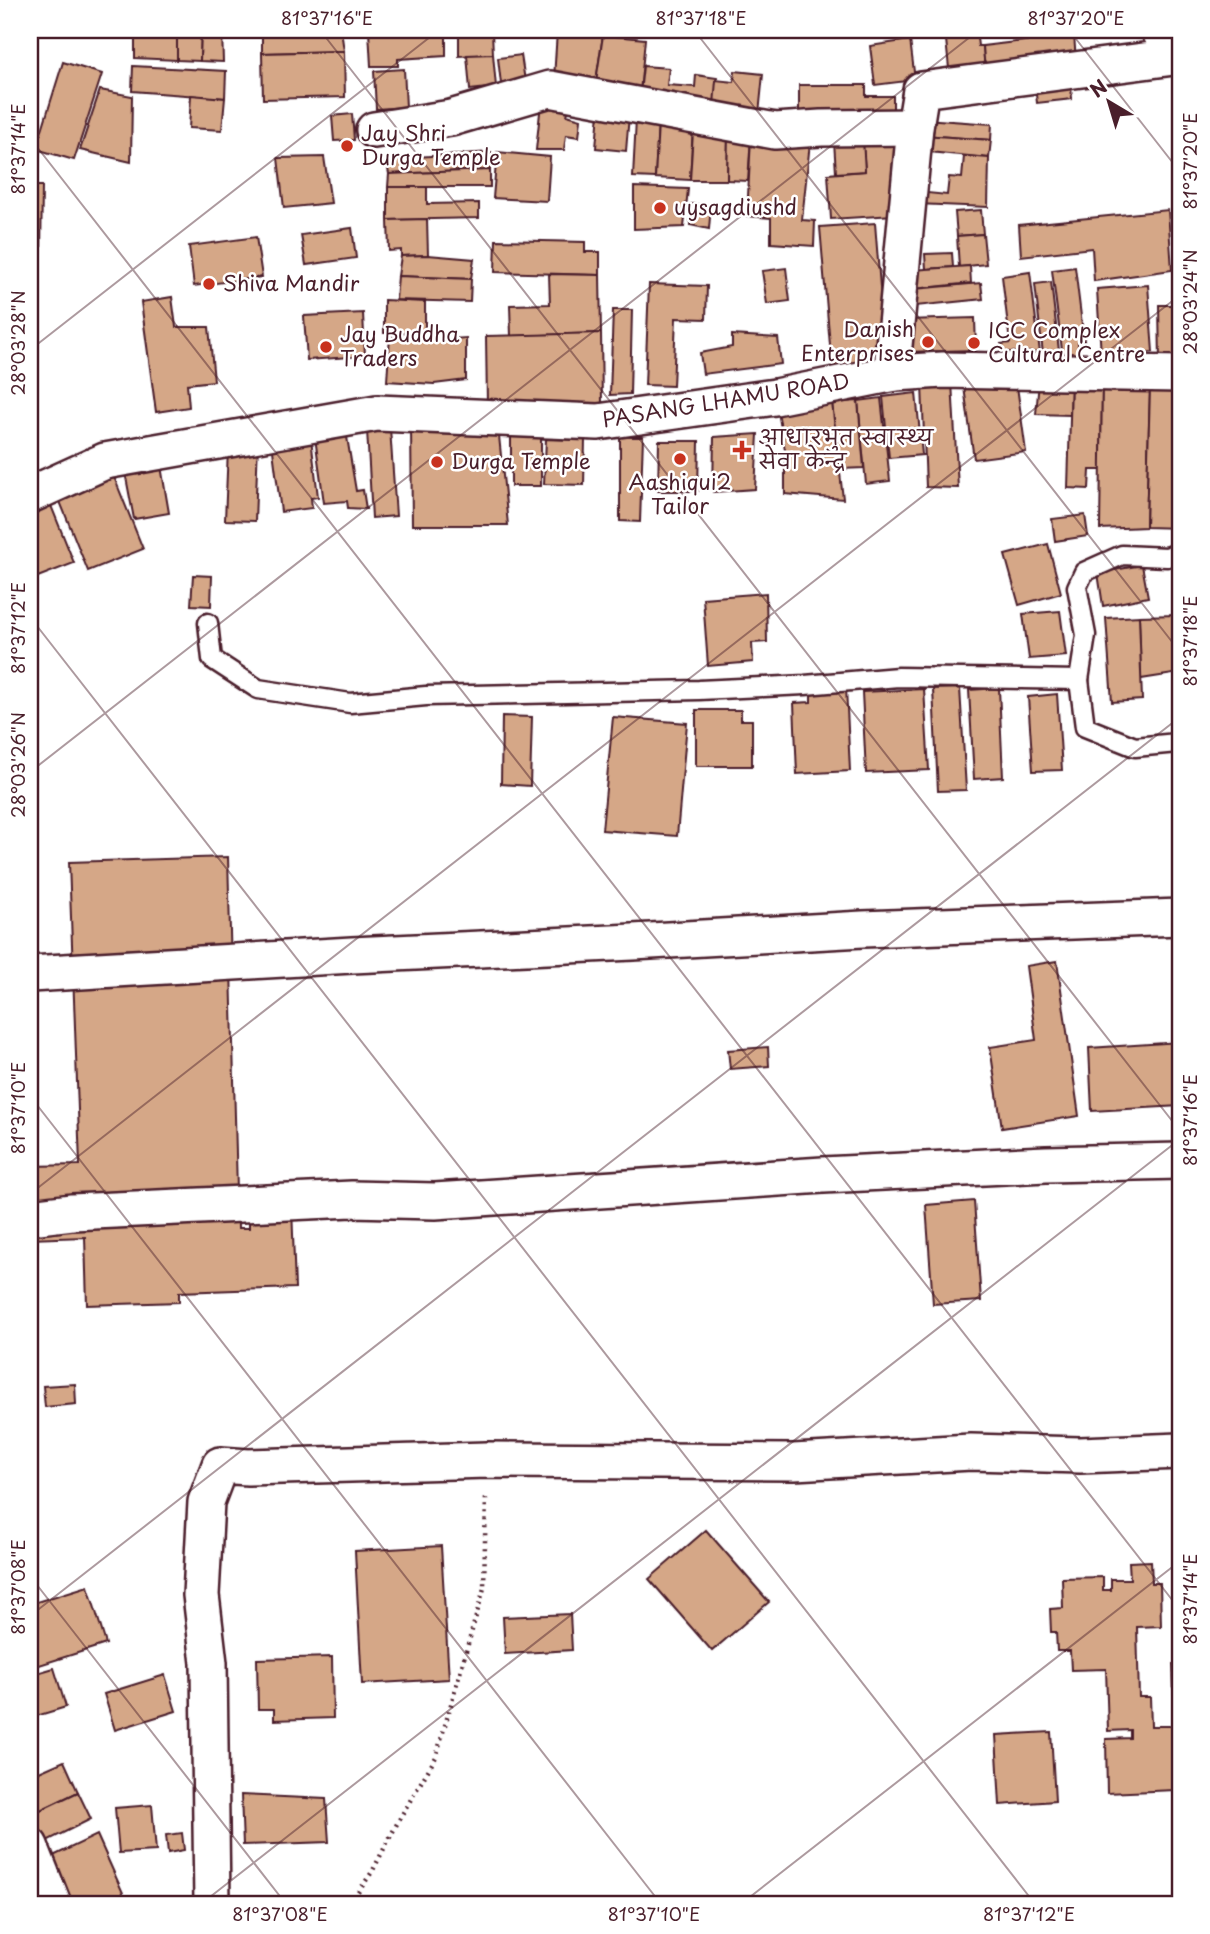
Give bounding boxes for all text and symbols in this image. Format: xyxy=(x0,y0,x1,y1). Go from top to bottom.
text: 81°37'16"E xyxy=(281,4,373,31)
text: 81°37'18"E xyxy=(656,4,746,31)
text: 81°37'20"E xyxy=(1028,4,1124,31)
north arrow xyxy=(1074,66,1144,136)
text: N xyxy=(1083,72,1112,103)
text: 81°37'14"E xyxy=(4,103,31,195)
text: 81°37'20"E xyxy=(1176,113,1203,209)
place label: Jay Shri Durga Temple xyxy=(361,116,501,172)
marker: Jay Shri Durga Temple xyxy=(339,138,355,154)
place label: uysagdiushd xyxy=(674,190,797,222)
marker: uysagdiushd xyxy=(652,200,668,216)
text: 28°03'24"N xyxy=(1176,249,1203,355)
place label: Shiva Mandir xyxy=(223,266,360,298)
marker: Shiva Mandir xyxy=(201,276,217,292)
text: 28°03'28"N xyxy=(4,290,31,396)
place label: Danish Enterprises xyxy=(801,312,914,368)
place label: ICC Complex Cultural Centre xyxy=(988,313,1145,369)
place label: Jay Buddha Traders xyxy=(340,317,460,373)
marker: Danish Enterprises xyxy=(920,334,936,350)
marker: ICC Complex Cultural Centre xyxy=(966,335,982,351)
marker: Jay Buddha Traders xyxy=(318,339,334,355)
street label: PASANG LHAMU ROAD xyxy=(600,364,852,434)
place label: आधारभुत स्वास्थ्य सेवा केन्द्र xyxy=(758,420,934,476)
marker: आधारभुत स्वास्थ्य सेवा केन्द्र xyxy=(732,440,752,460)
place label: Durga Temple xyxy=(451,444,591,476)
marker: Aashiqui2 Tailor xyxy=(672,451,688,467)
marker: Durga Temple xyxy=(429,454,445,470)
place label: Aashiqui2 Tailor xyxy=(629,465,731,521)
text: 81°37'12"E xyxy=(4,582,31,674)
text: 81°37'18"E xyxy=(1176,596,1203,686)
text: 28°03'26"N xyxy=(4,712,31,818)
text: 81°37'10"E xyxy=(4,1062,31,1154)
text: 81°37'16"E xyxy=(1176,1074,1203,1166)
text: 81°37'08"E xyxy=(4,1539,31,1635)
text: 81°37'14"E xyxy=(1176,1553,1203,1645)
text: 81°37'08"E xyxy=(232,1900,328,1927)
text: 81°37'10"E xyxy=(608,1900,700,1927)
text: 81°37'12"E xyxy=(983,1900,1075,1927)

